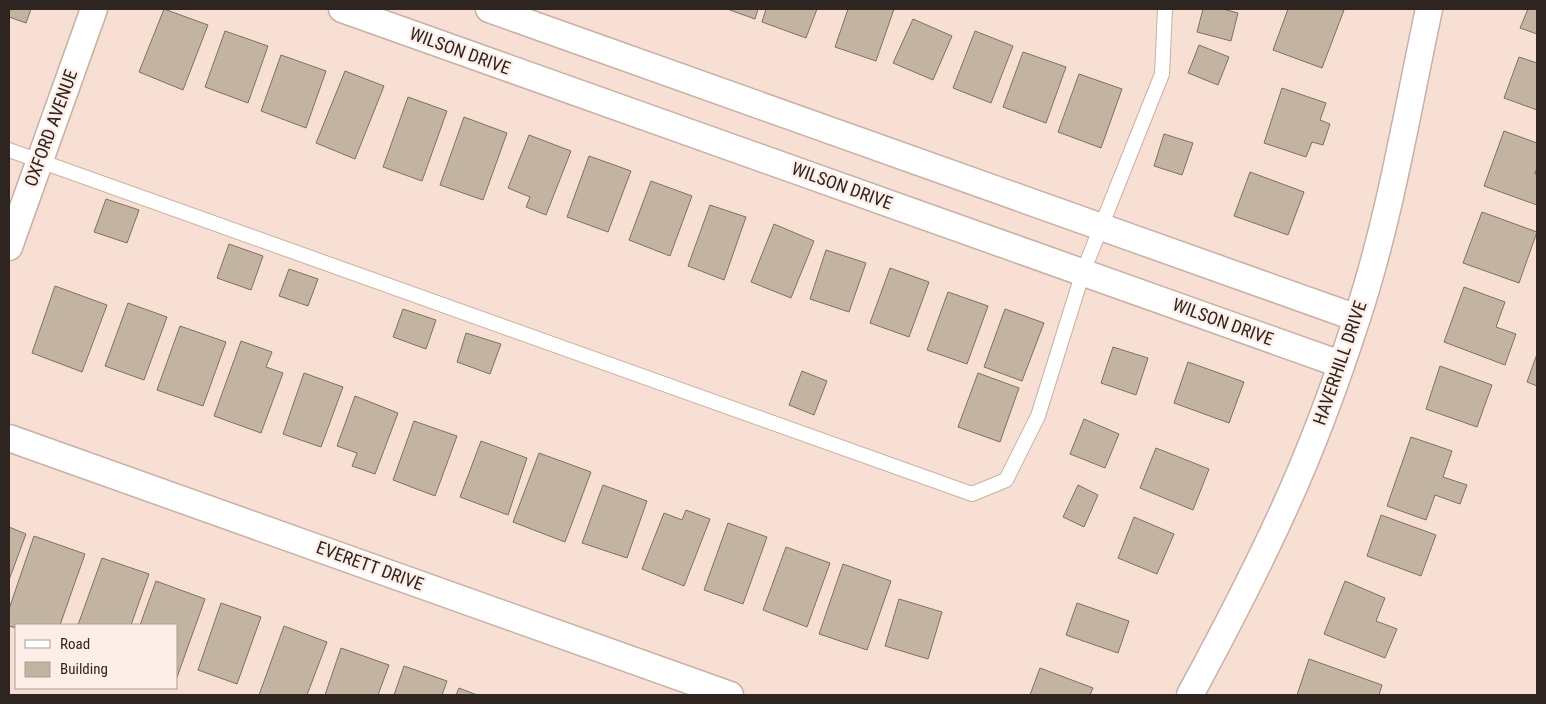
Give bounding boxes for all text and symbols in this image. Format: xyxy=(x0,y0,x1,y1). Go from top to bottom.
street label: WILSON DRIVE xyxy=(407,23,513,78)
street label: OXFORD AVENUE xyxy=(20,66,81,189)
street label: WILSON DRIVE xyxy=(789,158,895,213)
street label: WILSON DRIVE xyxy=(1170,294,1276,349)
street label: HAVERHILL DRIVE xyxy=(1308,298,1371,428)
street label: EVERETT DRIVE xyxy=(314,536,427,595)
legend xyxy=(15,624,178,689)
text: Road xyxy=(60,635,90,653)
text: Building xyxy=(60,660,108,678)

